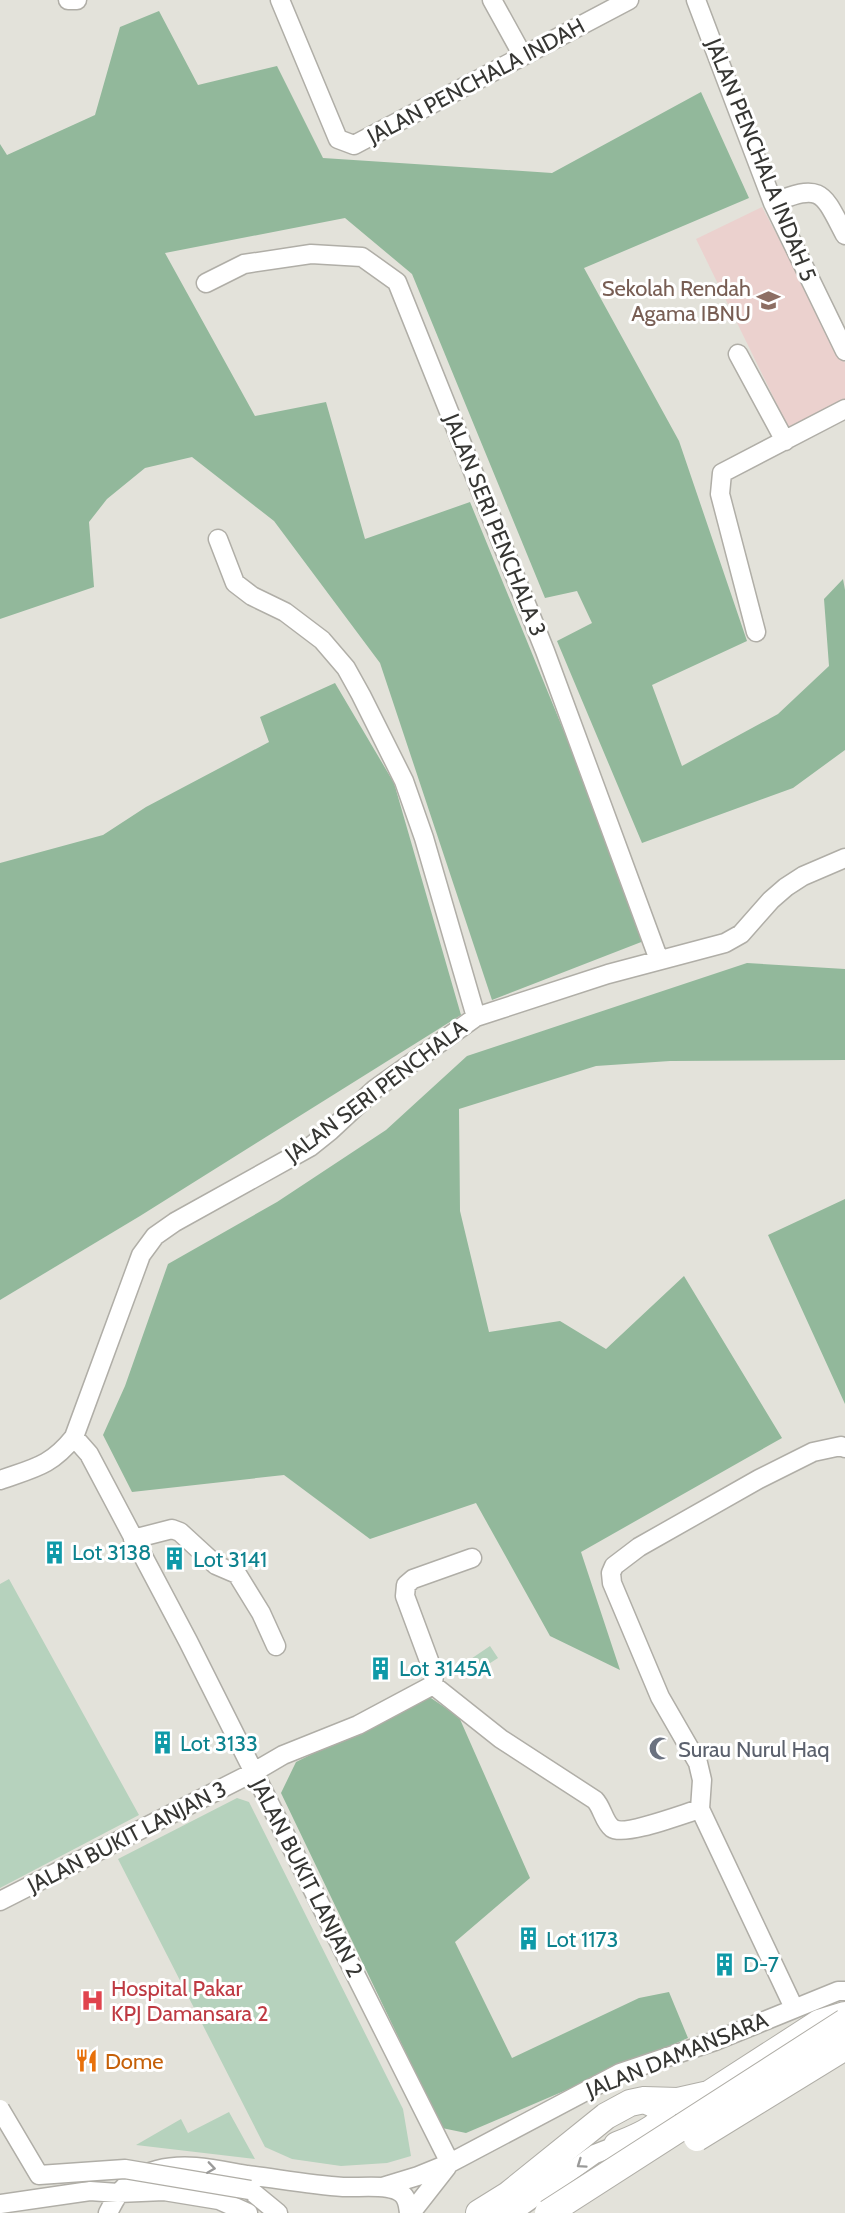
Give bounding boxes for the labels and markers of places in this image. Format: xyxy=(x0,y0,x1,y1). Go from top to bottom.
place label: Sekolah Rendah Agama IBNU xyxy=(602,275,751,327)
school or university icon: Sekolah Rendah Agama IBNU xyxy=(756,288,782,314)
building icon: Lot 3138 xyxy=(41,1539,67,1565)
place label: Lot 3138 xyxy=(72,1539,151,1566)
building icon: Lot 3141 xyxy=(162,1546,188,1572)
place label: Lot 3141 xyxy=(193,1546,267,1573)
building icon: Lot 3145A xyxy=(368,1655,394,1681)
place label: Lot 3145A xyxy=(399,1655,492,1682)
building icon: Lot 3133 xyxy=(149,1730,175,1756)
place label: Lot 3133 xyxy=(180,1730,258,1757)
mosque icon: Surau Nurul Haq xyxy=(647,1736,673,1762)
place label: Surau Nurul Haq xyxy=(678,1736,830,1763)
building icon: Lot 1173 xyxy=(515,1926,541,1952)
place label: Lot 1173 xyxy=(546,1926,618,1953)
building icon: D-7 xyxy=(712,1951,738,1977)
place label: D-7 xyxy=(743,1951,779,1978)
place label: Hospital Pakar KPJ Damansara 2 xyxy=(111,1975,269,2027)
hospital icon: Hospital Pakar KPJ Damansara 2 xyxy=(80,1988,106,2014)
restaurant icon: Dome xyxy=(74,2048,100,2074)
place label: Dome xyxy=(105,2048,164,2075)

